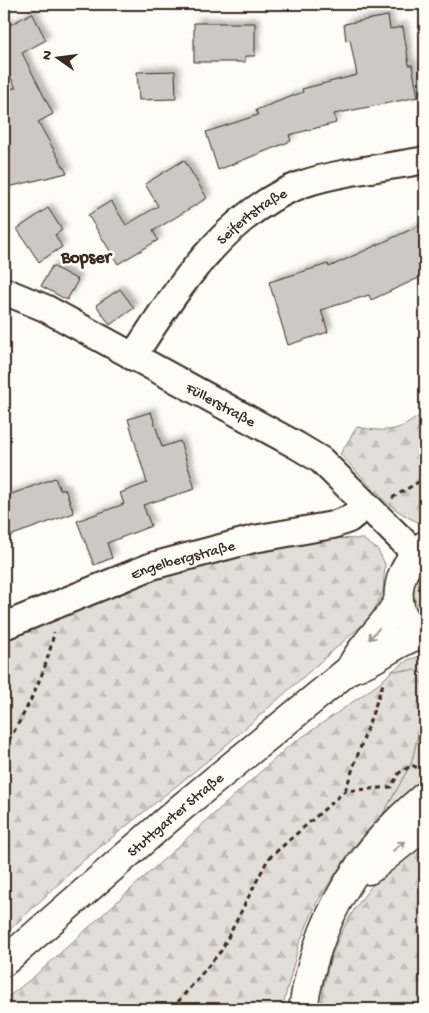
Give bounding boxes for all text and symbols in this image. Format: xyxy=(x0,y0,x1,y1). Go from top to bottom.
north arrow xyxy=(32,32,82,82)
text: N xyxy=(38,49,57,62)
street label: Seifertstraße xyxy=(214,185,291,249)
district label: Bopser xyxy=(60,248,113,269)
street label: Füllerstraße xyxy=(181,379,258,432)
street label: Engelbergstraße xyxy=(128,537,237,585)
one-way arrow xyxy=(368,627,380,640)
street label: Stuttgarter Straße xyxy=(124,769,228,862)
one-way arrow xyxy=(392,840,405,851)

